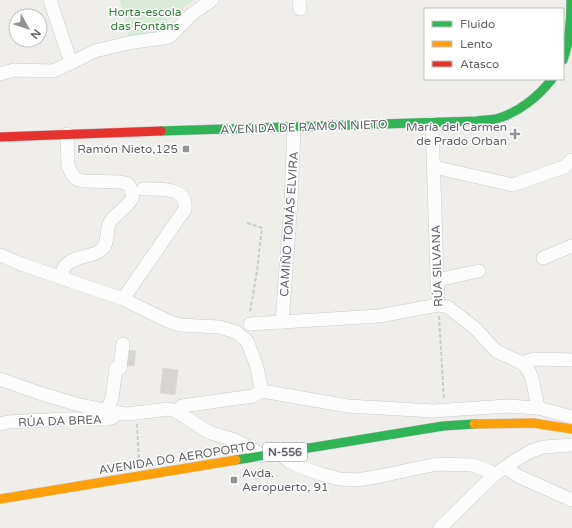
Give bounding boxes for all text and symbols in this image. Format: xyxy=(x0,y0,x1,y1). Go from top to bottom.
park label: Horta-escola das Fontáns xyxy=(109,5,181,33)
north arrow xyxy=(8,8,48,48)
legend xyxy=(424,8,564,80)
text: Fluido xyxy=(460,17,495,31)
text: N xyxy=(28,26,43,42)
text: Lento xyxy=(460,37,493,51)
text: Atasco xyxy=(460,57,499,71)
street label: AVENIDA DE RAMÓN NIETO xyxy=(220,117,388,137)
place label: María del Carmen de Prado Orban xyxy=(406,120,507,148)
marker: María del Carmen de Prado Orban xyxy=(510,129,520,139)
place label: Ramón Nieto,125 xyxy=(77,142,178,156)
marker: Ramón Nieto,125 xyxy=(181,144,191,154)
street label: CAMIÑO TOMÁS ELVIRA xyxy=(277,151,301,297)
street label: RÚA SILVANA xyxy=(429,225,445,307)
street label: RÚA DA BREA xyxy=(18,413,102,429)
street label: AVENIDA DO AEROPORTO xyxy=(98,439,256,477)
road number: N-556 xyxy=(263,443,307,461)
place label: Avda. Aeropuerto, 91 xyxy=(242,466,329,494)
marker: Avda. Aeropuerto, 91 xyxy=(229,475,239,485)

